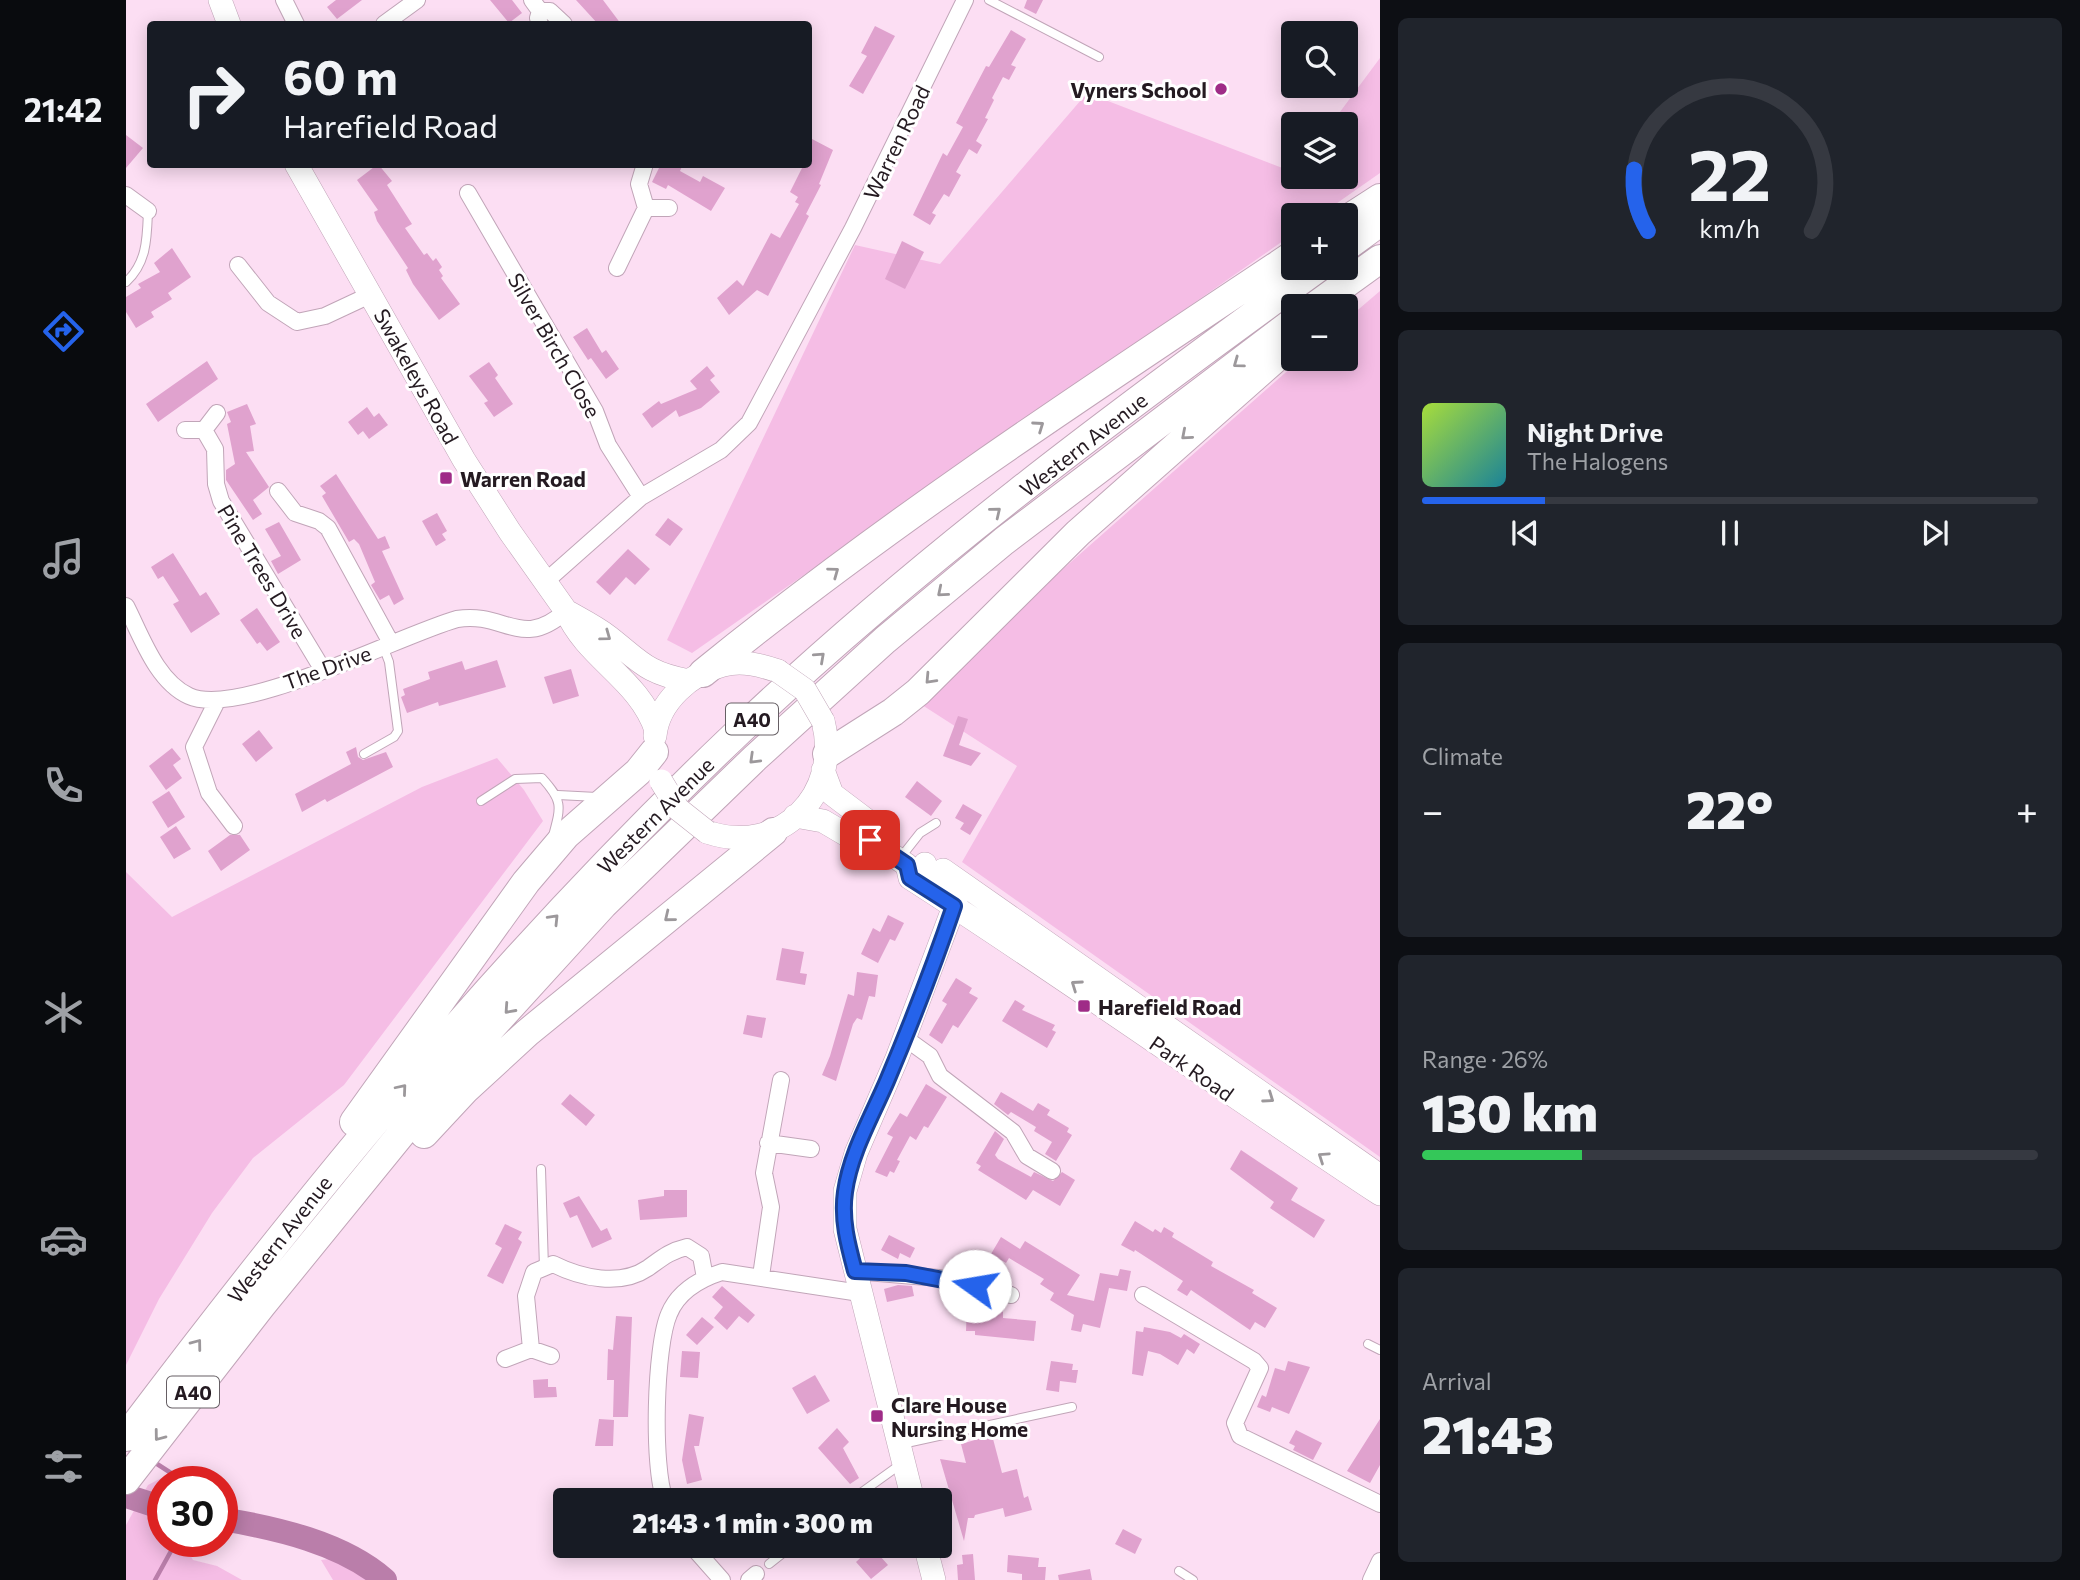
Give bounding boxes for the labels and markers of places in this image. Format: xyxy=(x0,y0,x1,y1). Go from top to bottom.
place label: Vyners School xyxy=(1070,77,1207,102)
marker: Vyners School xyxy=(1213,81,1229,97)
place label: Warren Road xyxy=(460,466,586,491)
marker: Warren Road xyxy=(438,470,454,486)
pin xyxy=(840,810,900,870)
place label: Harefield Road xyxy=(1098,994,1241,1019)
marker: Harefield Road xyxy=(1076,998,1092,1014)
place label: Clare House Nursing Home xyxy=(891,1392,1028,1441)
marker: Clare House Nursing Home xyxy=(869,1408,885,1424)

